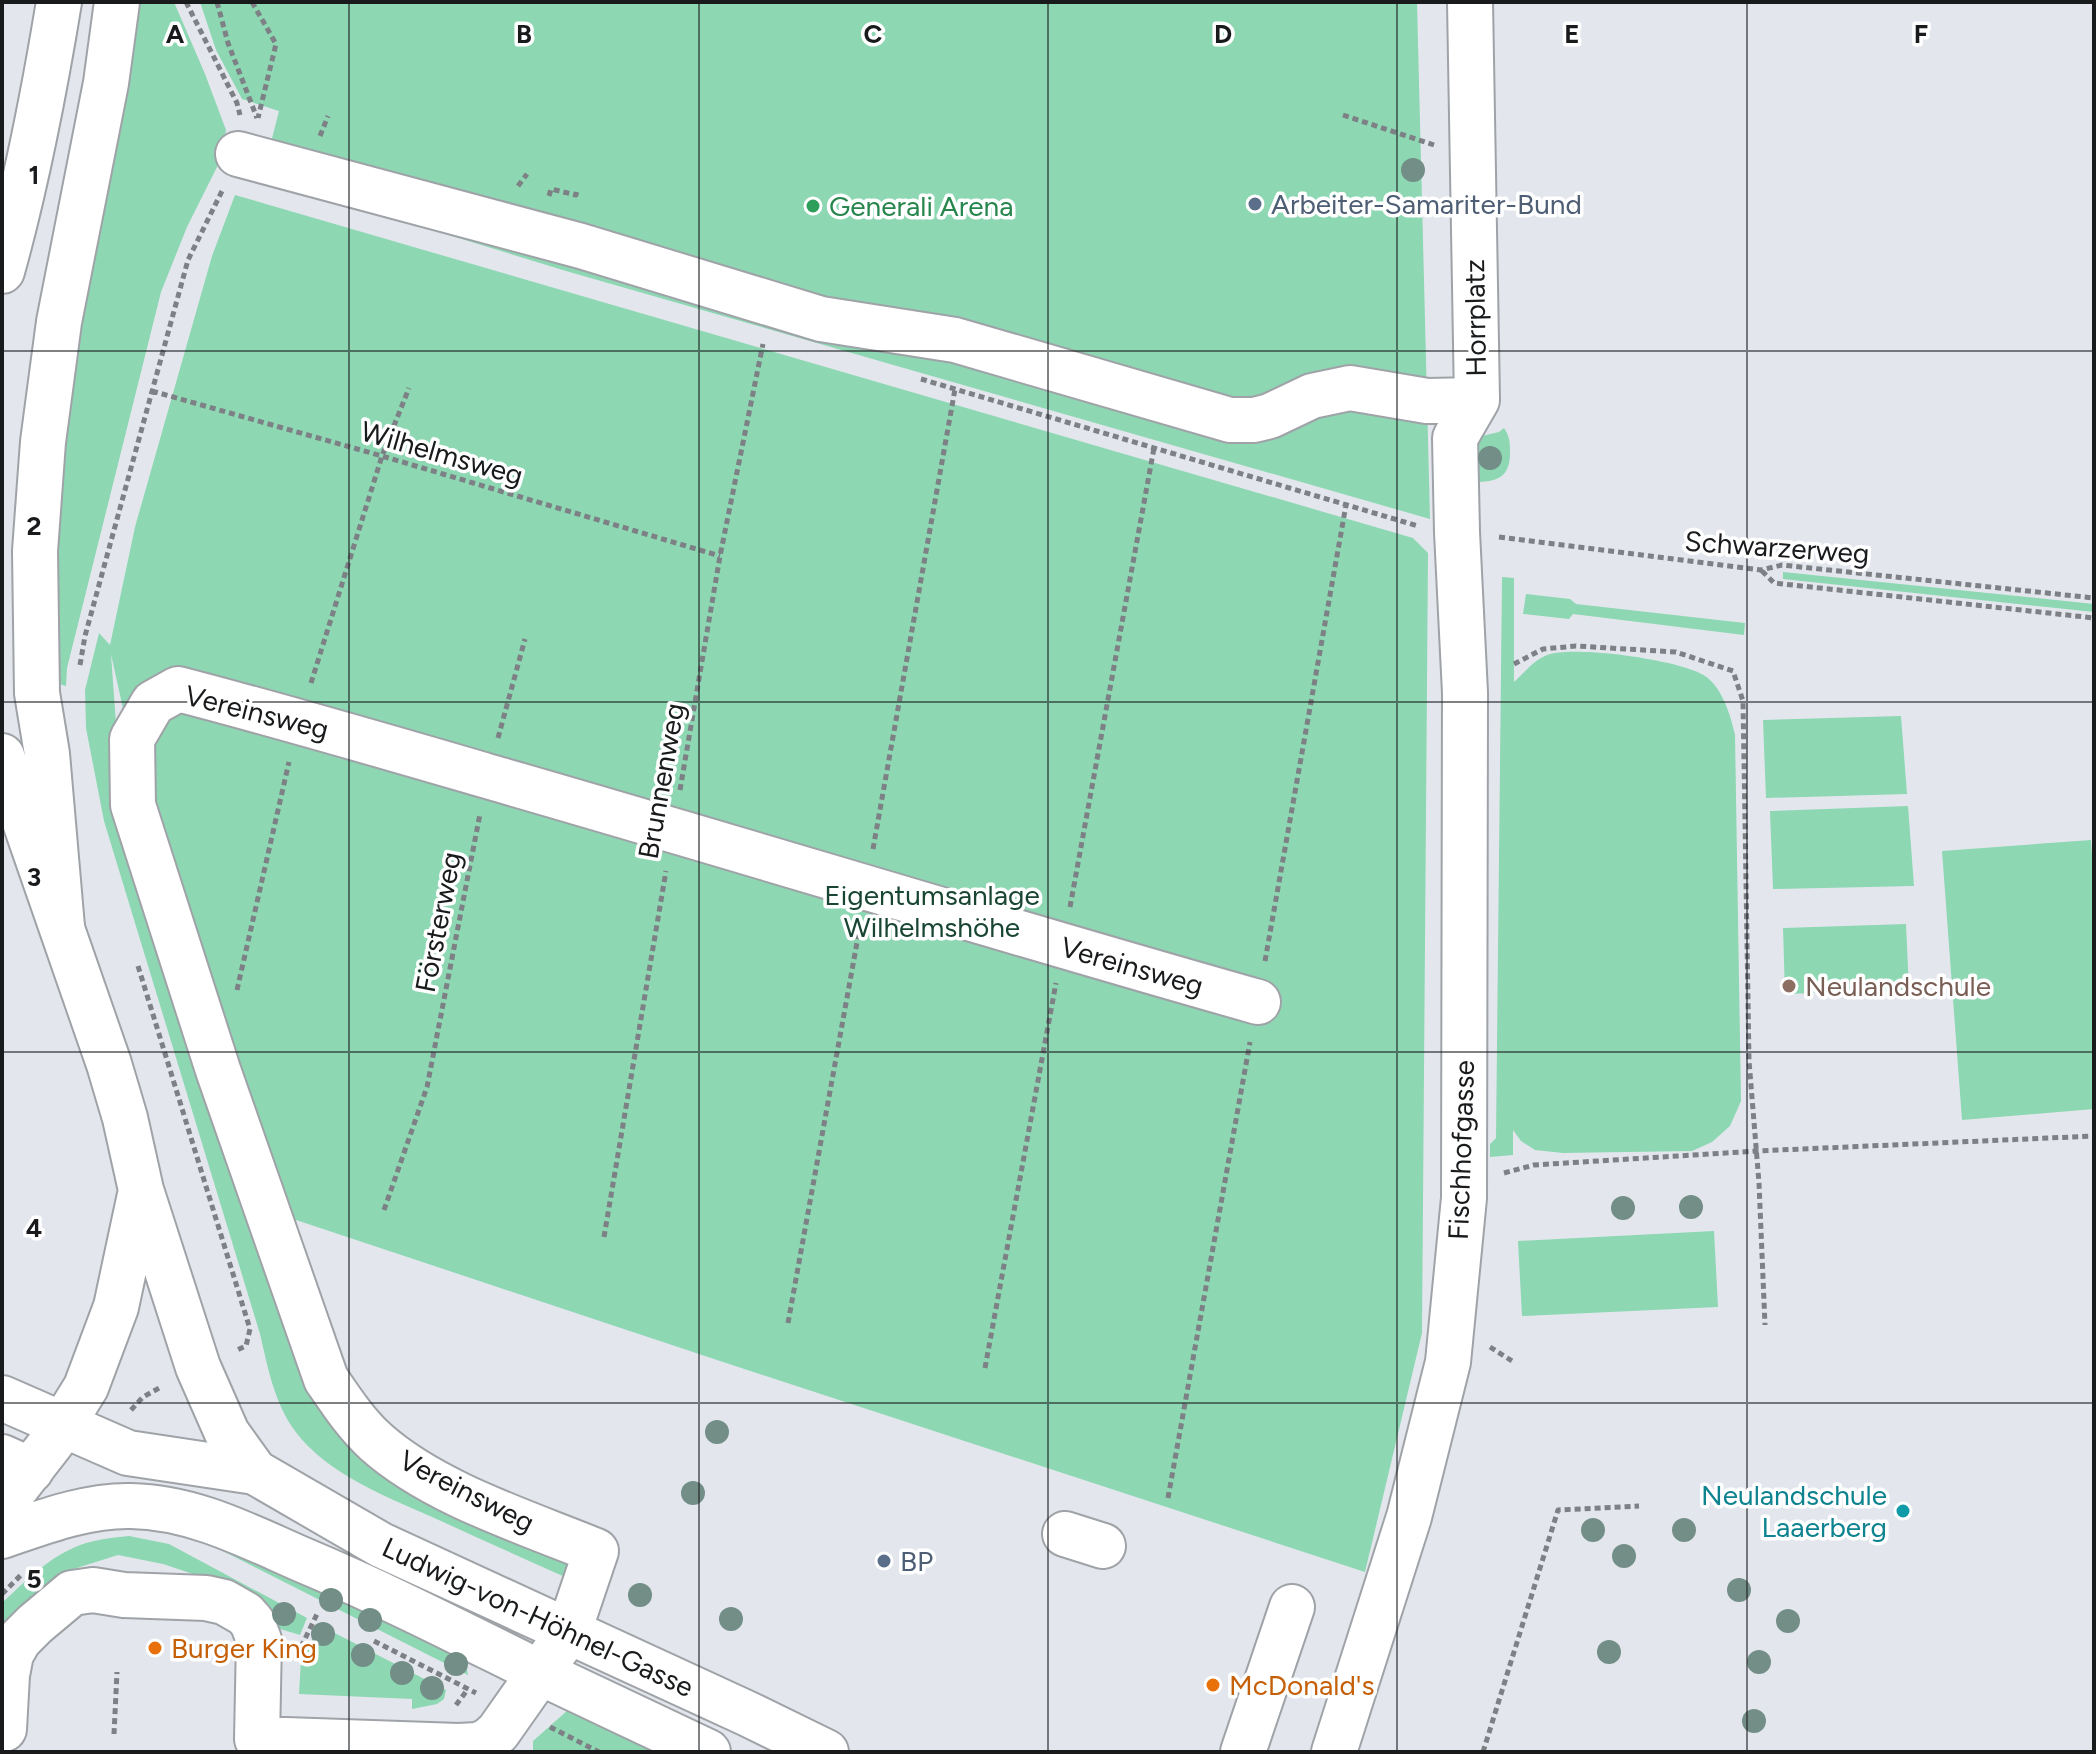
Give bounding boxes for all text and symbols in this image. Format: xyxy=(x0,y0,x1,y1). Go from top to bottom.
text: A xyxy=(166,18,185,50)
text: B xyxy=(516,18,532,50)
text: C xyxy=(864,18,883,50)
text: D xyxy=(1214,18,1232,50)
text: E xyxy=(1564,18,1580,50)
text: F xyxy=(1914,18,1928,50)
text: 1 xyxy=(29,159,39,191)
place label: Arbeiter-Samariter-Bund xyxy=(1271,187,1582,221)
place label: Generali Arena xyxy=(829,189,1013,223)
marker: Arbeiter-Samariter-Bund xyxy=(1246,195,1264,213)
marker: Generali Arena xyxy=(804,197,822,215)
street label: Horrplatz xyxy=(1457,259,1493,377)
street label: Wilhelmsweg xyxy=(357,414,527,492)
text: 2 xyxy=(26,510,42,542)
street label: Schwarzerweg xyxy=(1684,524,1870,570)
street label: Vereinsweg xyxy=(182,678,332,746)
street label: Brunnenweg xyxy=(631,700,691,862)
street label: Försterweg xyxy=(408,849,468,995)
text: 3 xyxy=(27,861,41,893)
park label: Eigentumsanlage Wilhelmshöhe xyxy=(824,878,1040,944)
street label: Vereinsweg xyxy=(1057,929,1207,1003)
place label: Neulandschule xyxy=(1805,969,1991,1003)
marker: Neulandschule xyxy=(1780,977,1798,995)
street label: Fischhofgasse xyxy=(1441,1060,1481,1240)
text: 4 xyxy=(26,1212,42,1244)
street label: Vereinsweg xyxy=(394,1443,540,1539)
place label: Neulandschule Laaerberg xyxy=(1701,1478,1887,1544)
marker: Neulandschule Laaerberg xyxy=(1894,1502,1912,1520)
street label: Ludwig-von-Höhnel-Gasse xyxy=(377,1530,699,1704)
place label: BP xyxy=(900,1544,933,1578)
marker: BP xyxy=(875,1552,893,1570)
text: 5 xyxy=(26,1563,42,1595)
place label: Burger King xyxy=(171,1631,317,1665)
marker: Burger King xyxy=(146,1639,164,1657)
place label: McDonald's xyxy=(1229,1668,1374,1702)
marker: McDonald's xyxy=(1204,1676,1222,1694)

